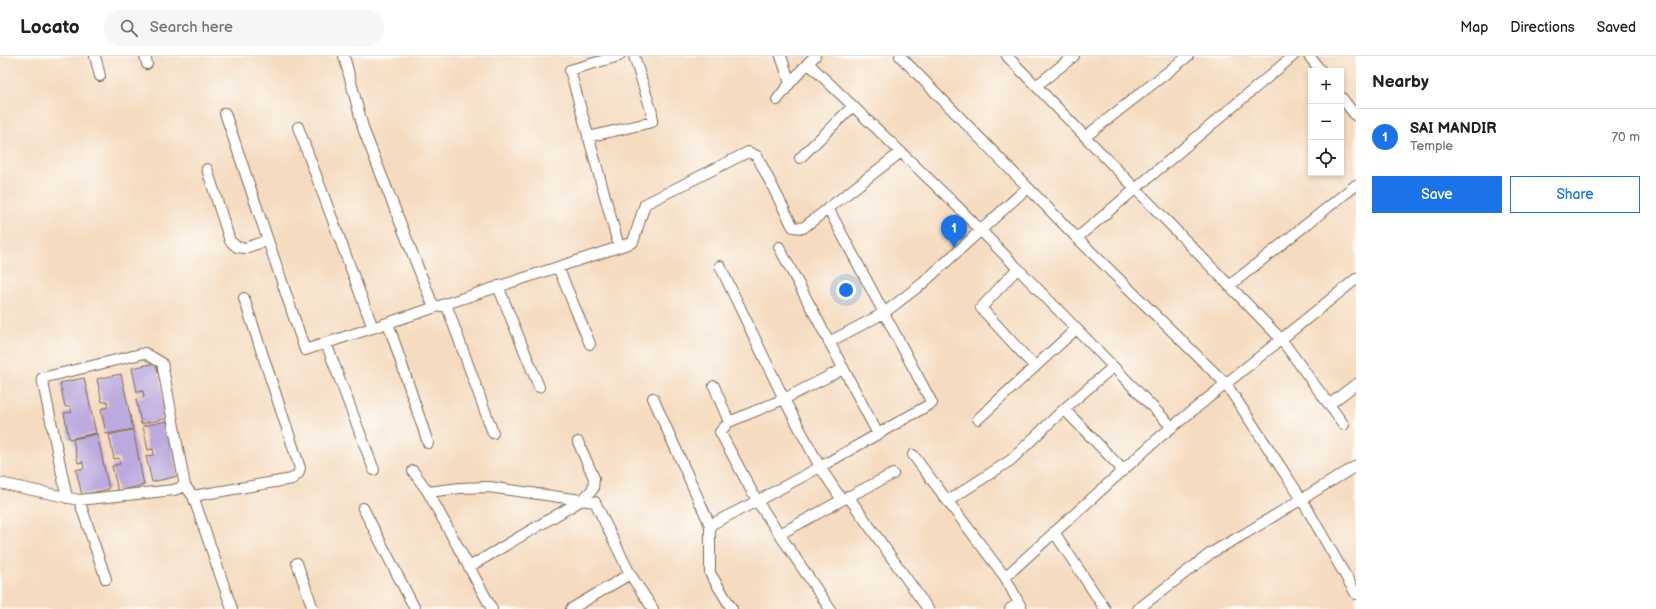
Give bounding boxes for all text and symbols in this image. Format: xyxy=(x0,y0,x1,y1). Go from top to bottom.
search box xyxy=(104,10,384,46)
text: Locato xyxy=(20,16,80,39)
icon: search xyxy=(118,17,140,39)
text: Search here xyxy=(150,18,233,37)
text: Map xyxy=(1460,19,1488,36)
text: Directions xyxy=(1510,19,1575,36)
text: Saved xyxy=(1597,19,1636,36)
map controls xyxy=(1308,68,1344,176)
button: + xyxy=(1308,68,1344,104)
text: Nearby xyxy=(1372,72,1429,92)
button: − xyxy=(1308,104,1344,140)
text: SAI MANDIR xyxy=(1410,119,1497,138)
text: 1 xyxy=(1382,129,1388,145)
text: 70 m xyxy=(1612,129,1640,145)
text: Temple xyxy=(1410,138,1453,154)
button: locate xyxy=(1308,140,1344,176)
button: Save xyxy=(1372,176,1502,213)
button: Share xyxy=(1510,176,1640,213)
pin: 1 xyxy=(941,215,967,248)
your location xyxy=(836,280,856,300)

